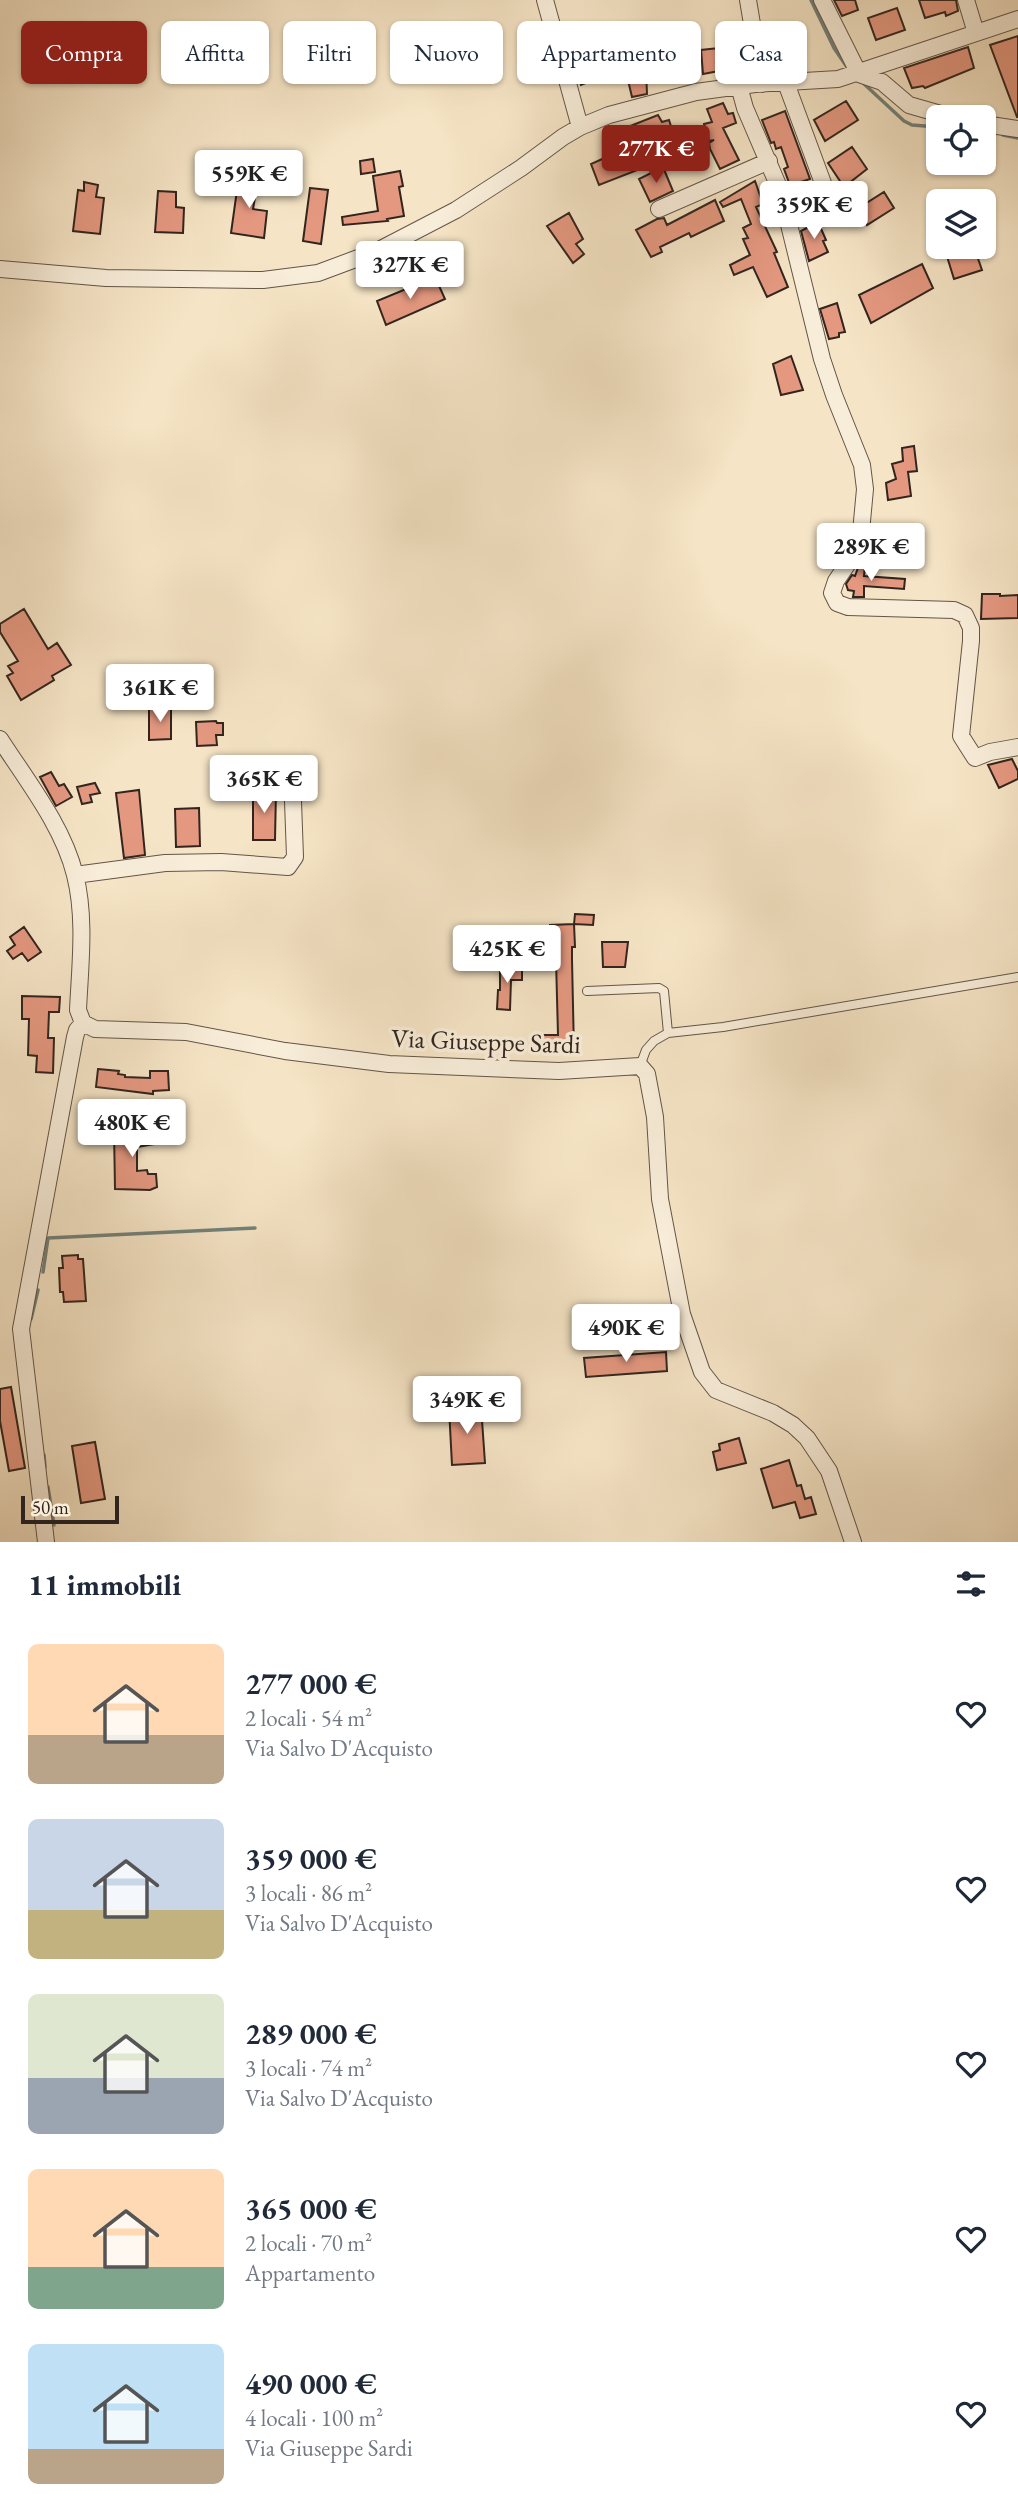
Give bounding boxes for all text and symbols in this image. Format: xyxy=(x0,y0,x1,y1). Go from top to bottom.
chip: Compra xyxy=(21,21,147,84)
chip: Affitta xyxy=(161,21,269,84)
chip: Filtri xyxy=(283,21,376,84)
chip: Nuovo xyxy=(390,21,503,84)
chip: Appartamento xyxy=(517,21,701,84)
chip: Casa xyxy=(715,21,807,84)
map controls xyxy=(926,105,996,259)
button: locate xyxy=(926,105,996,175)
pin: 277K € xyxy=(599,125,713,185)
text: 277K € xyxy=(618,133,694,163)
pin: 559K € xyxy=(192,150,306,210)
text: 559K € xyxy=(211,158,287,188)
pin: 359K € xyxy=(757,182,871,241)
text: 359K € xyxy=(776,189,852,219)
button: layers xyxy=(926,189,996,259)
pin: 327K € xyxy=(353,242,467,301)
text: 327K € xyxy=(372,249,448,279)
pin: 289K € xyxy=(814,524,928,583)
text: 289K € xyxy=(833,531,909,561)
pin: 361K € xyxy=(103,664,217,724)
text: 361K € xyxy=(122,672,198,702)
pin: 365K € xyxy=(207,756,321,815)
text: 365K € xyxy=(226,763,302,793)
pin: 425K € xyxy=(450,926,564,985)
text: 425K € xyxy=(469,933,545,963)
street label: Via Giuseppe Sardi xyxy=(391,1021,581,1061)
pin: 480K € xyxy=(75,1100,189,1159)
text: 480K € xyxy=(94,1107,170,1137)
pin: 490K € xyxy=(569,1304,683,1364)
text: 490K € xyxy=(588,1312,664,1342)
pin: 349K € xyxy=(410,1376,524,1436)
text: 349K € xyxy=(429,1384,505,1414)
scale bar xyxy=(21,1493,119,1525)
text: 50 m xyxy=(32,1495,69,1520)
text: 11 immobili xyxy=(28,1565,181,1604)
icon: filters xyxy=(952,1565,990,1603)
text: 277 000 € xyxy=(245,1664,377,1703)
icon: home xyxy=(84,1672,168,1756)
icon: heart xyxy=(952,1695,990,1733)
text: 2 locali · 54 m² xyxy=(245,1703,372,1733)
text: Via Salvo D'Acquisto xyxy=(245,1733,433,1763)
text: 359 000 € xyxy=(245,1839,377,1878)
icon: home xyxy=(84,1847,168,1931)
icon: heart xyxy=(952,1870,990,1908)
text: 3 locali · 86 m² xyxy=(245,1878,372,1908)
text: Via Salvo D'Acquisto xyxy=(245,1908,433,1938)
text: 289 000 € xyxy=(245,2014,377,2053)
icon: home xyxy=(84,2022,168,2106)
icon: heart xyxy=(952,2045,990,2083)
text: 3 locali · 74 m² xyxy=(245,2053,372,2083)
text: Via Salvo D'Acquisto xyxy=(245,2083,433,2113)
text: 365 000 € xyxy=(245,2189,377,2228)
icon: home xyxy=(84,2197,168,2281)
icon: heart xyxy=(952,2220,990,2258)
text: 2 locali · 70 m² xyxy=(245,2228,372,2258)
text: Appartamento xyxy=(245,2258,375,2288)
text: 490 000 € xyxy=(245,2364,377,2403)
icon: home xyxy=(84,2372,168,2456)
icon: heart xyxy=(952,2395,990,2433)
text: 4 locali · 100 m² xyxy=(245,2403,383,2433)
text: Via Giuseppe Sardi xyxy=(245,2433,413,2463)

